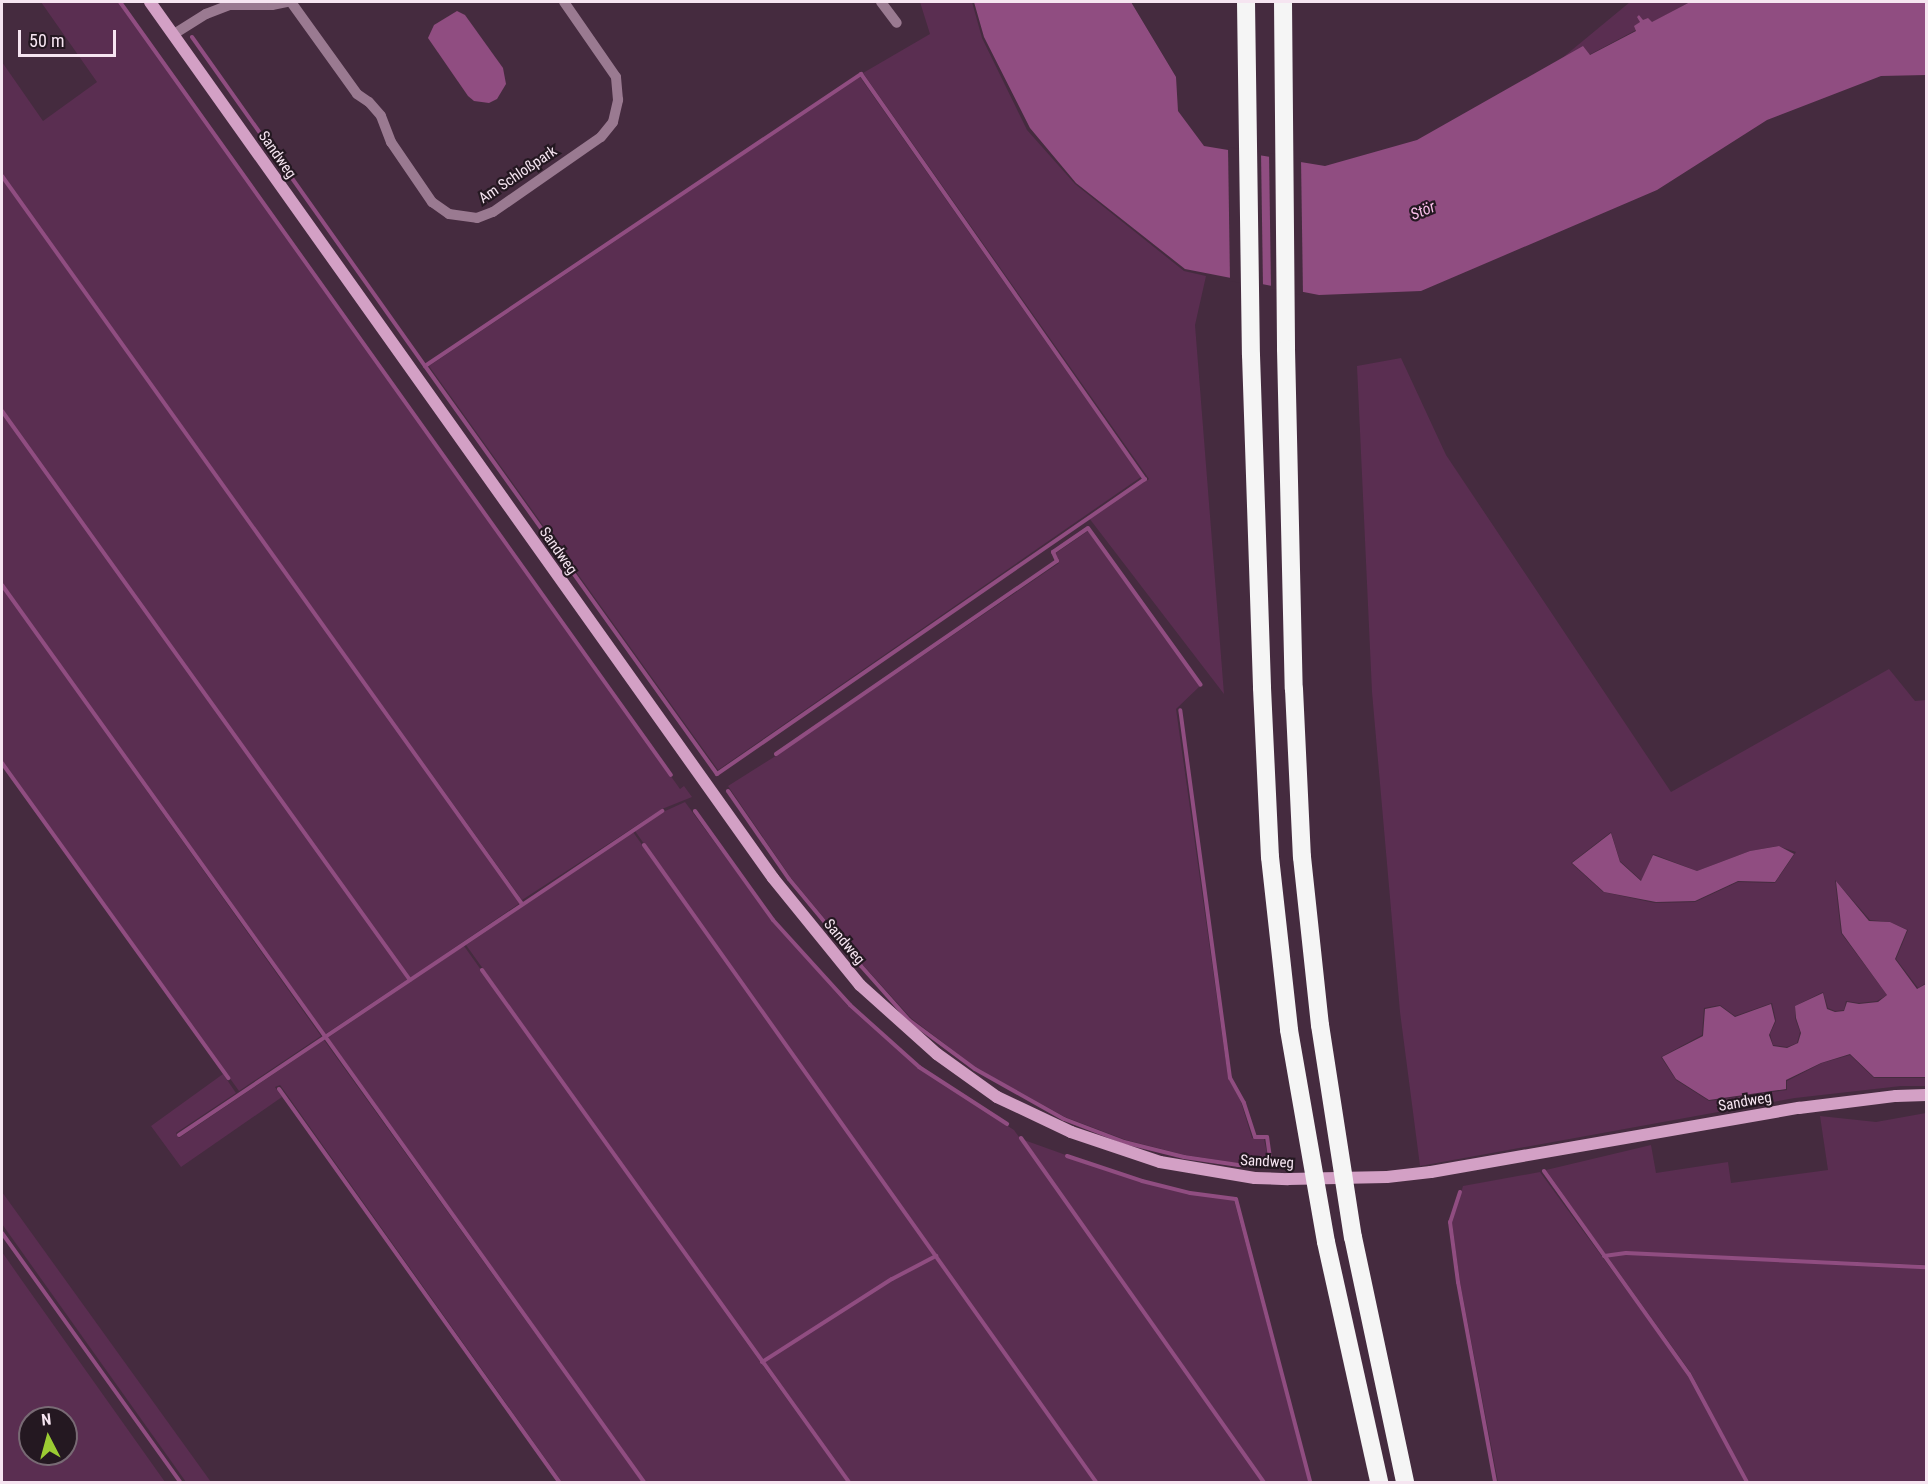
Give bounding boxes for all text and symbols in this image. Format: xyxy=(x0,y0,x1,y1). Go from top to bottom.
scale bar xyxy=(21,18,118,56)
text: 50 m xyxy=(29,30,64,51)
street label: Sandweg xyxy=(254,128,300,182)
street label: Am Schloßpark xyxy=(476,142,560,208)
water label: Stör xyxy=(1408,197,1438,225)
street label: Sandweg xyxy=(535,524,581,578)
street label: Sandweg xyxy=(820,916,868,968)
street label: Sandweg xyxy=(1717,1088,1773,1116)
street label: Sandweg xyxy=(1240,1152,1294,1172)
north arrow xyxy=(18,1406,78,1466)
text: N xyxy=(40,1410,52,1430)

